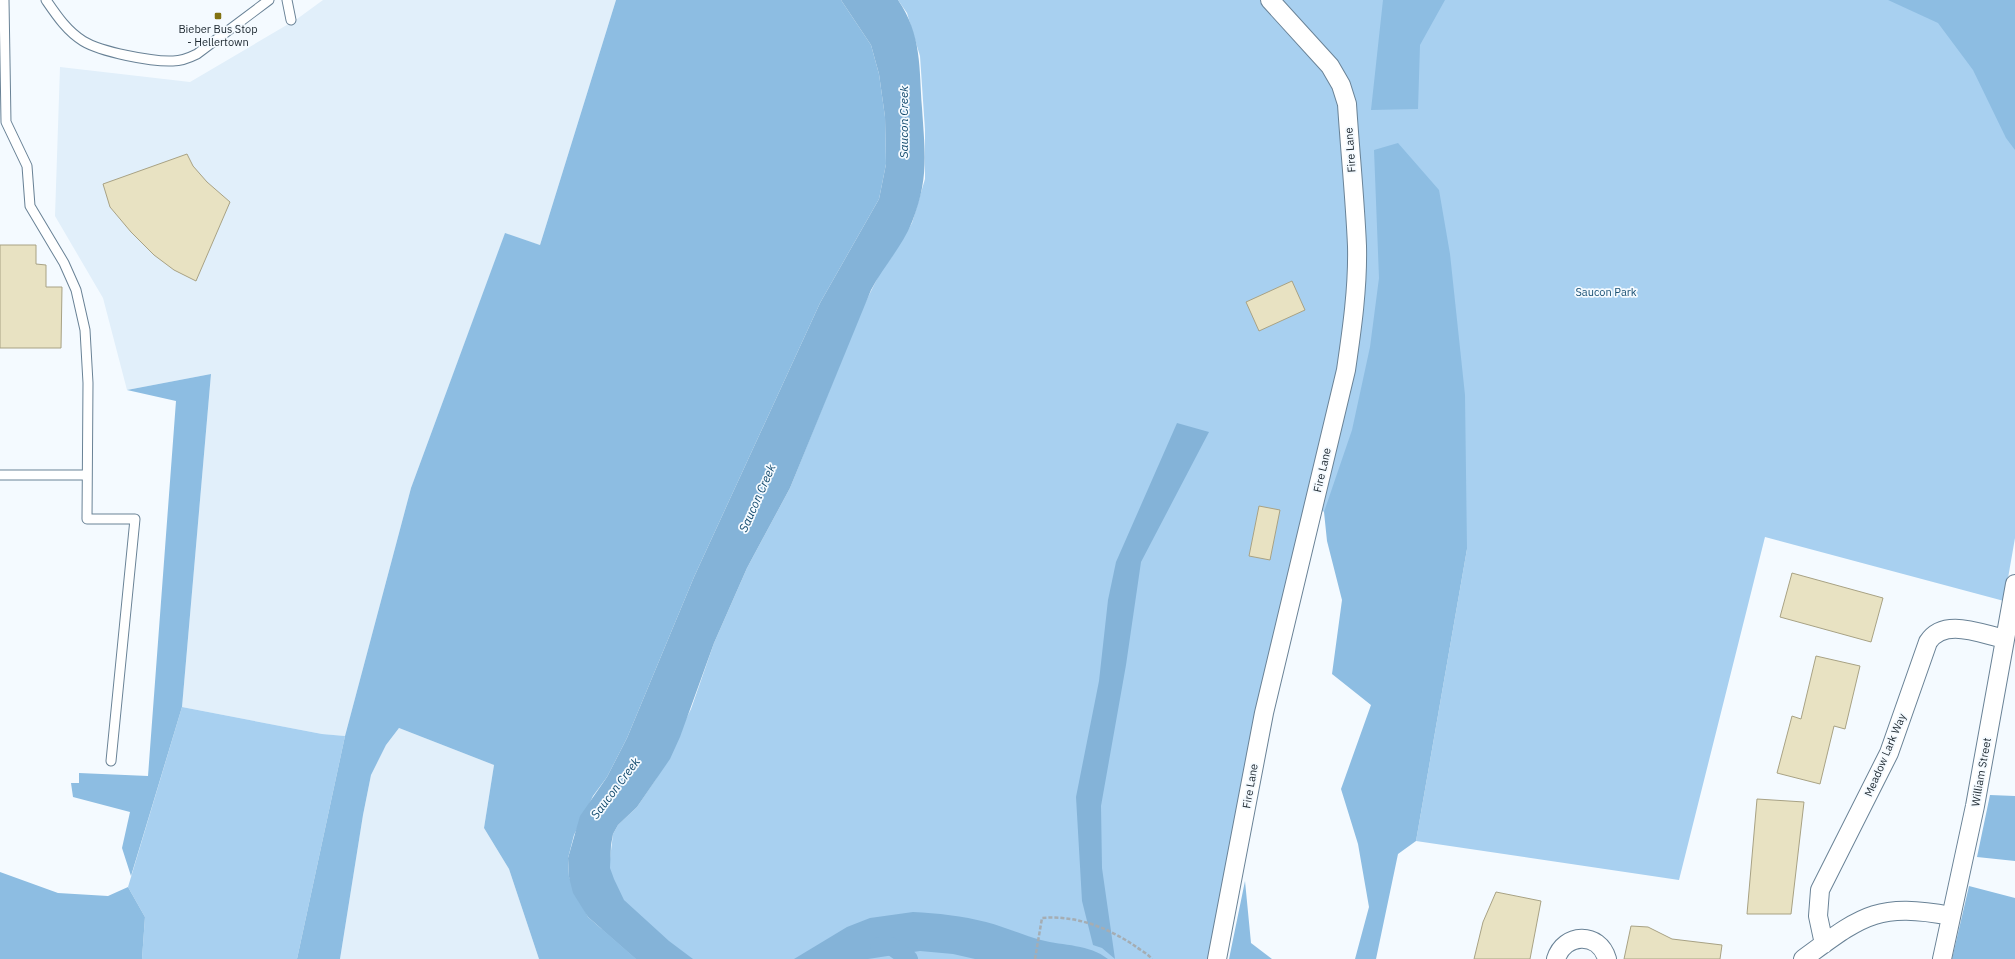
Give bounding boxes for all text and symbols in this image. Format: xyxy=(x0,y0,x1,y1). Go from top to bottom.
marker: Bieber Bus Stop - Hellertown xyxy=(213,11,223,21)
place label: Bieber Bus Stop - Hellertown xyxy=(178,22,258,49)
water label: Saucon Creek xyxy=(896,85,911,158)
street label: Fire Lane xyxy=(1341,127,1359,173)
park label: Saucon Park xyxy=(1575,285,1637,299)
street label: Fire Lane xyxy=(1310,446,1334,494)
water label: Saucon Creek xyxy=(735,461,779,534)
street label: Meadow Lark Way xyxy=(1861,711,1909,799)
street label: William Street xyxy=(1968,736,1994,807)
water label: Saucon Creek xyxy=(587,754,643,822)
street label: Fire Lane xyxy=(1239,763,1261,809)

